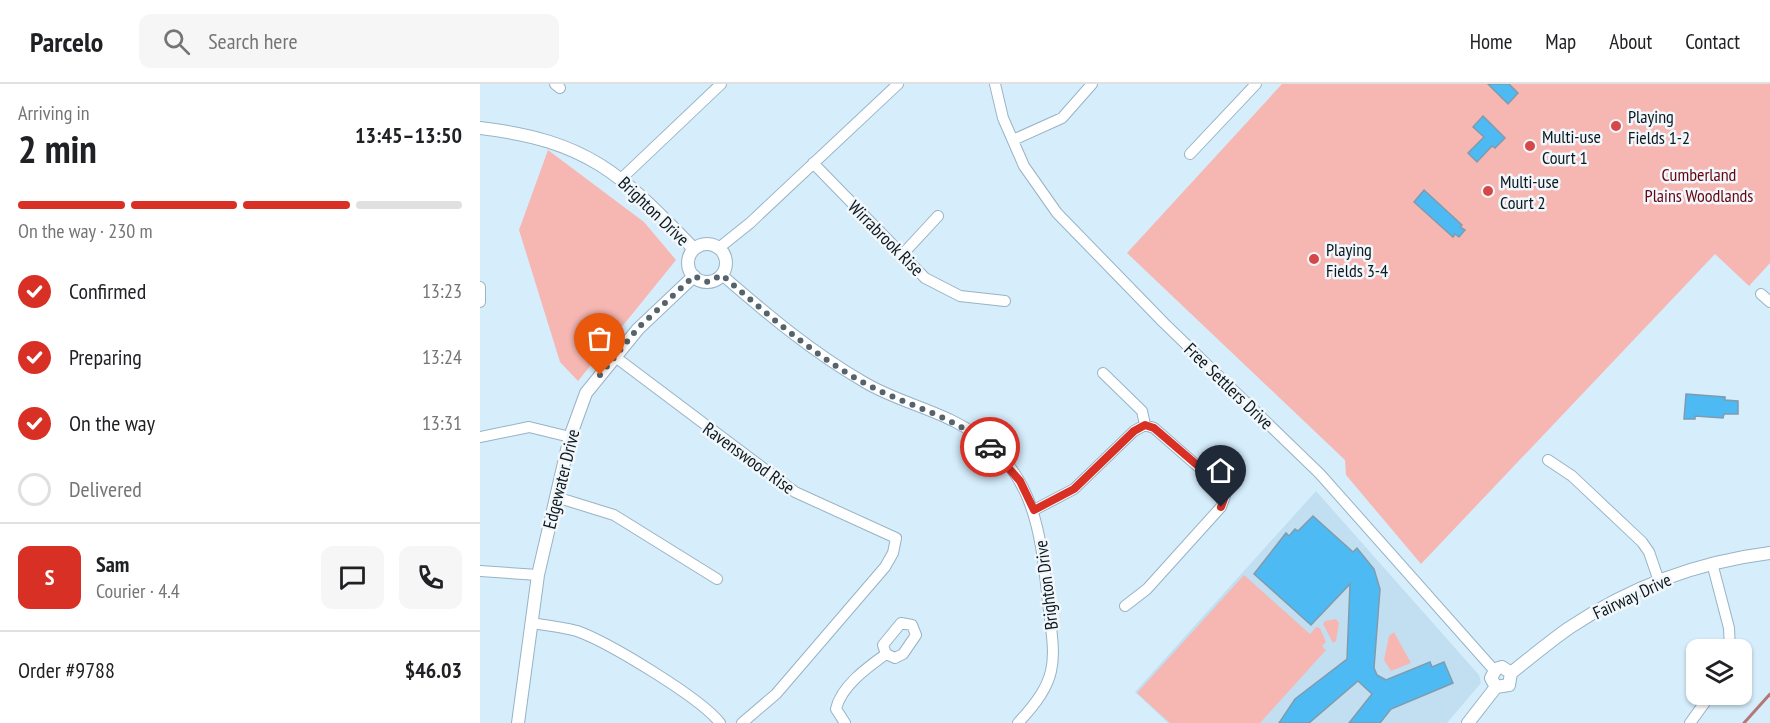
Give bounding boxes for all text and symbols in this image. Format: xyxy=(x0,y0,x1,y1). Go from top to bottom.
search box xyxy=(139,14,559,68)
text: Parcelo xyxy=(30,23,103,60)
icon: search xyxy=(160,25,193,58)
text: Search here xyxy=(208,27,298,55)
text: Home xyxy=(1470,28,1512,55)
text: Map xyxy=(1545,28,1576,55)
text: About xyxy=(1609,28,1652,55)
text: Contact xyxy=(1685,28,1740,55)
text: Arriving in xyxy=(18,100,90,126)
place label: Playing Fields 1-2 xyxy=(1628,105,1690,149)
marker: Playing Fields 1-2 xyxy=(1609,119,1623,133)
text: 13:45–13:50 xyxy=(355,121,462,149)
text: 2 min xyxy=(18,123,97,174)
place label: Multi-use Court 1 xyxy=(1542,125,1601,169)
marker: Multi-use Court 1 xyxy=(1523,139,1537,153)
park label: Cumberland Plains Woodlands xyxy=(1645,163,1753,207)
place label: Multi-use Court 2 xyxy=(1500,170,1559,214)
street label: Brighton Drive xyxy=(614,171,694,251)
marker: Multi-use Court 2 xyxy=(1481,184,1495,198)
street label: Wirrabrook Rise xyxy=(843,195,929,281)
text: On the way · 230 m xyxy=(18,218,153,244)
place label: Playing Fields 3-4 xyxy=(1326,238,1388,282)
marker: Playing Fields 3-4 xyxy=(1307,252,1321,266)
icon: check xyxy=(18,275,51,308)
text: Confirmed xyxy=(69,277,146,305)
text: 13:23 xyxy=(422,278,462,304)
pin xyxy=(574,313,625,375)
icon: bag xyxy=(583,322,616,355)
street label: Free Settlers Drive xyxy=(1180,338,1278,434)
icon: check xyxy=(18,341,51,374)
text: Preparing xyxy=(69,343,142,371)
text: 13:24 xyxy=(422,344,462,370)
icon: check xyxy=(18,407,51,440)
text: On the way xyxy=(69,409,155,437)
text: 13:31 xyxy=(422,410,462,436)
street label: Ravenswood Rise xyxy=(699,417,799,499)
courier xyxy=(960,417,1020,477)
street label: Edgewater Drive xyxy=(537,427,585,531)
icon: car xyxy=(974,431,1007,464)
pin xyxy=(1195,445,1246,507)
icon: home xyxy=(1204,454,1237,487)
text: Delivered xyxy=(69,475,142,503)
street label: Brighton Drive xyxy=(1029,539,1063,631)
button: chat xyxy=(321,546,384,609)
button: phone xyxy=(399,546,462,609)
text: Sam xyxy=(96,550,129,578)
text: S xyxy=(45,563,54,591)
street label: Fairway Drive xyxy=(1589,568,1675,624)
text: Courier · 4.4 xyxy=(96,578,180,604)
map controls xyxy=(1686,639,1752,705)
button: layers xyxy=(1686,639,1752,705)
text: Order #9788 xyxy=(18,656,115,684)
text: $46.03 xyxy=(405,656,462,684)

